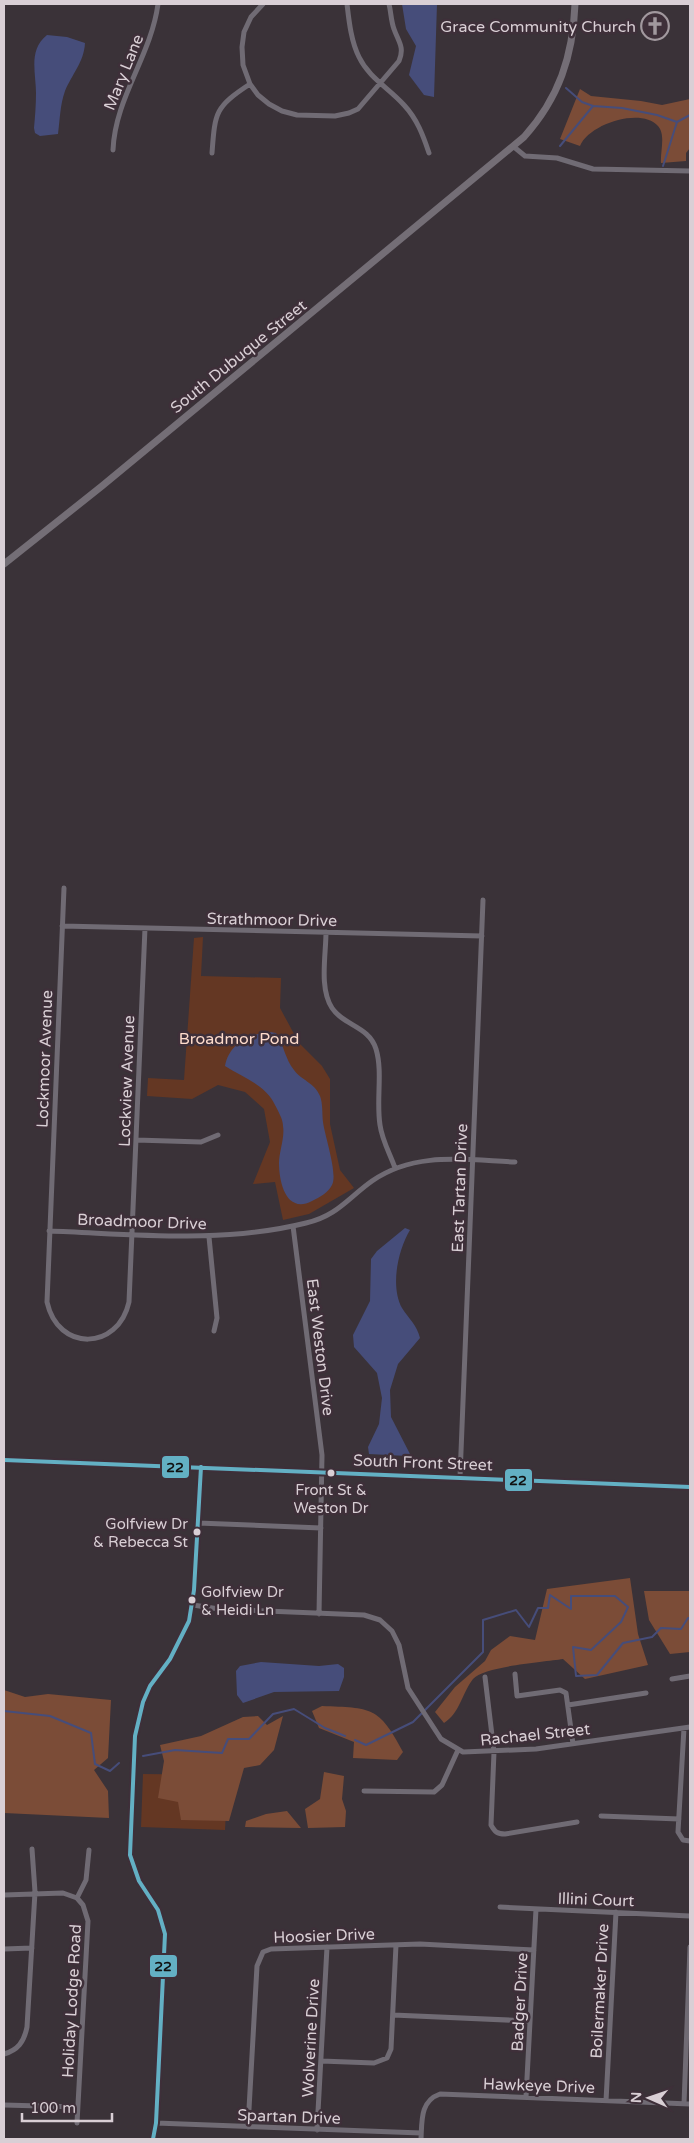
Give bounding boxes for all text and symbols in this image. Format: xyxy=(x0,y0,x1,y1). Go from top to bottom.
church icon: Grace Community Church xyxy=(640,11,670,41)
place label: Grace Community Church xyxy=(440,17,636,37)
street label: Mary Lane xyxy=(100,31,148,113)
street label: South Dubuque Street xyxy=(166,296,311,418)
street label: Strathmoor Drive xyxy=(207,909,337,931)
street label: Lockmoor Avenue xyxy=(33,990,57,1128)
street label: Lockview Avenue xyxy=(115,1015,139,1147)
park label: Broadmor Pond xyxy=(179,1029,299,1049)
street label: East Tartan Drive xyxy=(448,1123,472,1253)
street label: Broadmoor Drive xyxy=(77,1210,207,1234)
street label: East Weston Drive xyxy=(302,1277,338,1417)
street label: South Front Street xyxy=(353,1451,493,1475)
line badge: 22 xyxy=(161,1455,190,1479)
text: 22 xyxy=(166,1459,184,1476)
marker: Front St & Weston Dr xyxy=(326,1468,336,1478)
line badge: 22 xyxy=(504,1468,533,1492)
text: 22 xyxy=(509,1472,527,1489)
place label: Front St & Weston Dr xyxy=(294,1481,369,1517)
place label: Golfview Dr & Rebecca St xyxy=(93,1515,188,1551)
marker: Golfview Dr & Rebecca St xyxy=(192,1527,202,1537)
place label: Golfview Dr & Heidi Ln xyxy=(201,1583,284,1619)
marker: Golfview Dr & Heidi Ln xyxy=(187,1595,197,1605)
street label: Rachael Street xyxy=(479,1719,591,1751)
street label: Illini Court xyxy=(557,1889,635,1911)
street label: Boilermaker Drive xyxy=(586,1923,614,2059)
street label: Holiday Lodge Road xyxy=(58,1924,86,2078)
street label: Hoosier Drive xyxy=(273,1924,375,1948)
street label: Badger Drive xyxy=(507,1952,533,2052)
line badge: 22 xyxy=(149,1954,178,1978)
text: 22 xyxy=(154,1958,172,1975)
street label: Wolverine Drive xyxy=(298,1978,324,2098)
north arrow xyxy=(624,2073,674,2123)
street label: Hawkeye Drive xyxy=(483,2074,595,2098)
scale bar xyxy=(22,2090,112,2122)
text: N xyxy=(628,2092,645,2103)
text: 100 m xyxy=(30,2099,76,2117)
street label: Spartan Drive xyxy=(237,2105,341,2129)

